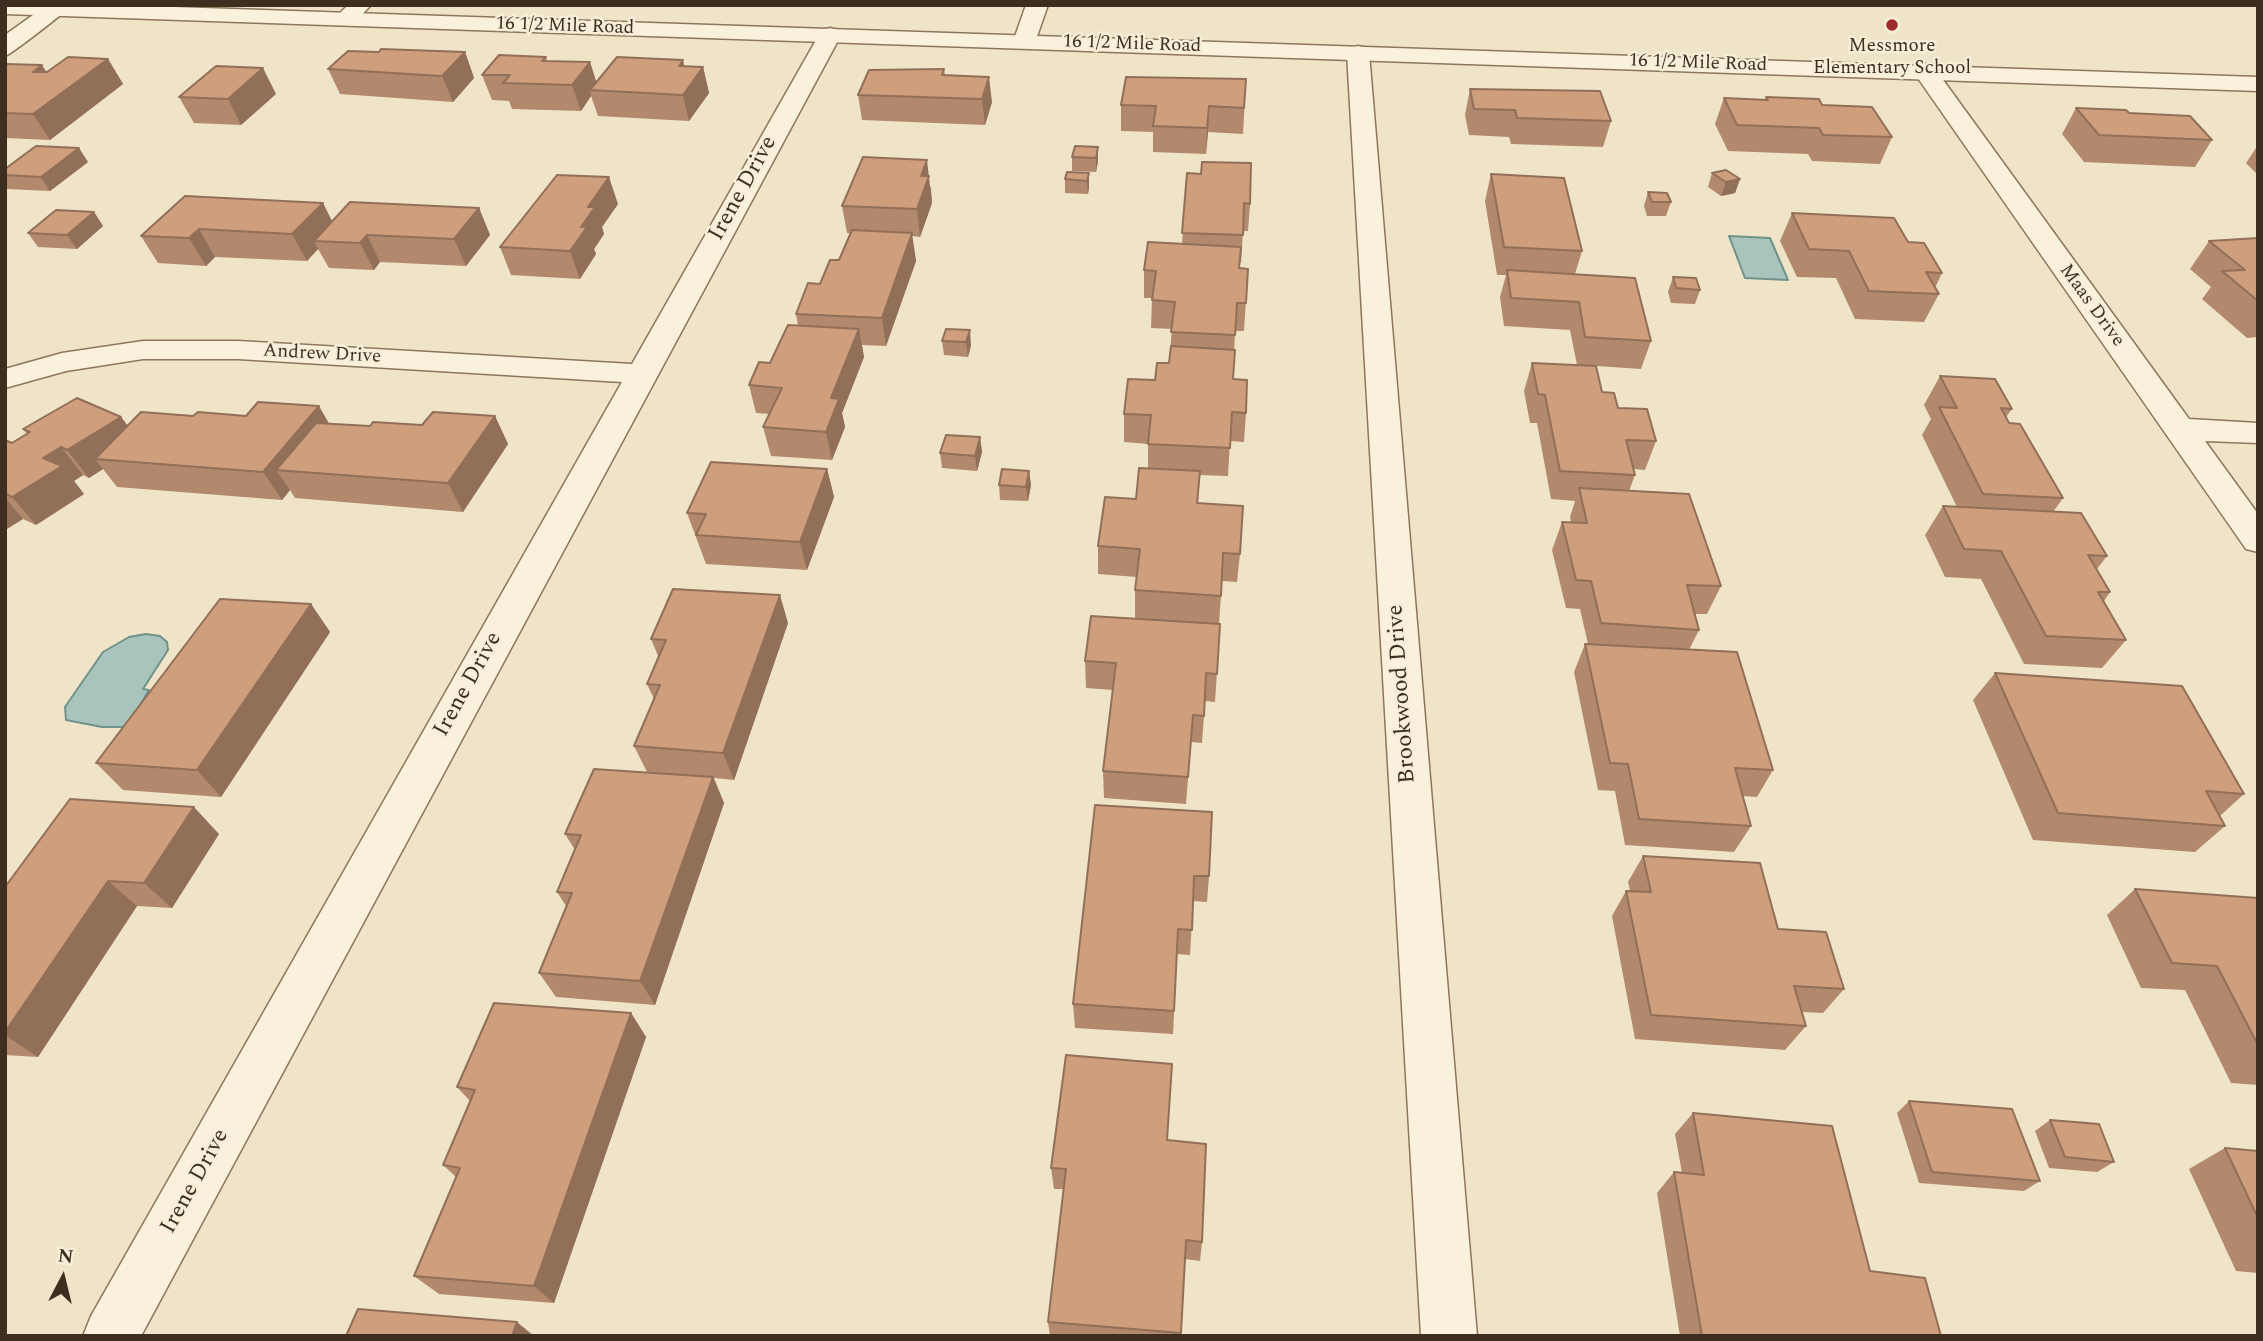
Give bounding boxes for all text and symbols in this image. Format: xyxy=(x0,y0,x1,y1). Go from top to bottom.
street label: 16 1/2 Mile Road xyxy=(495,13,635,41)
marker: Messmore Elementary School xyxy=(1884,17,1900,33)
street label: 16 1/2 Mile Road xyxy=(1062,31,1202,59)
place label: Messmore Elementary School xyxy=(1813,36,1971,80)
street label: 16 1/2 Mile Road xyxy=(1628,50,1768,78)
street label: Irene Drive xyxy=(704,132,784,246)
street label: Maas Drive xyxy=(2053,260,2129,352)
street label: Andrew Drive xyxy=(262,341,382,369)
street label: Brookwood Drive xyxy=(1383,604,1423,784)
street label: Irene Drive xyxy=(429,628,509,742)
street label: Irene Drive xyxy=(156,1125,236,1239)
text: N xyxy=(56,1241,75,1272)
north arrow xyxy=(28,1243,98,1313)

